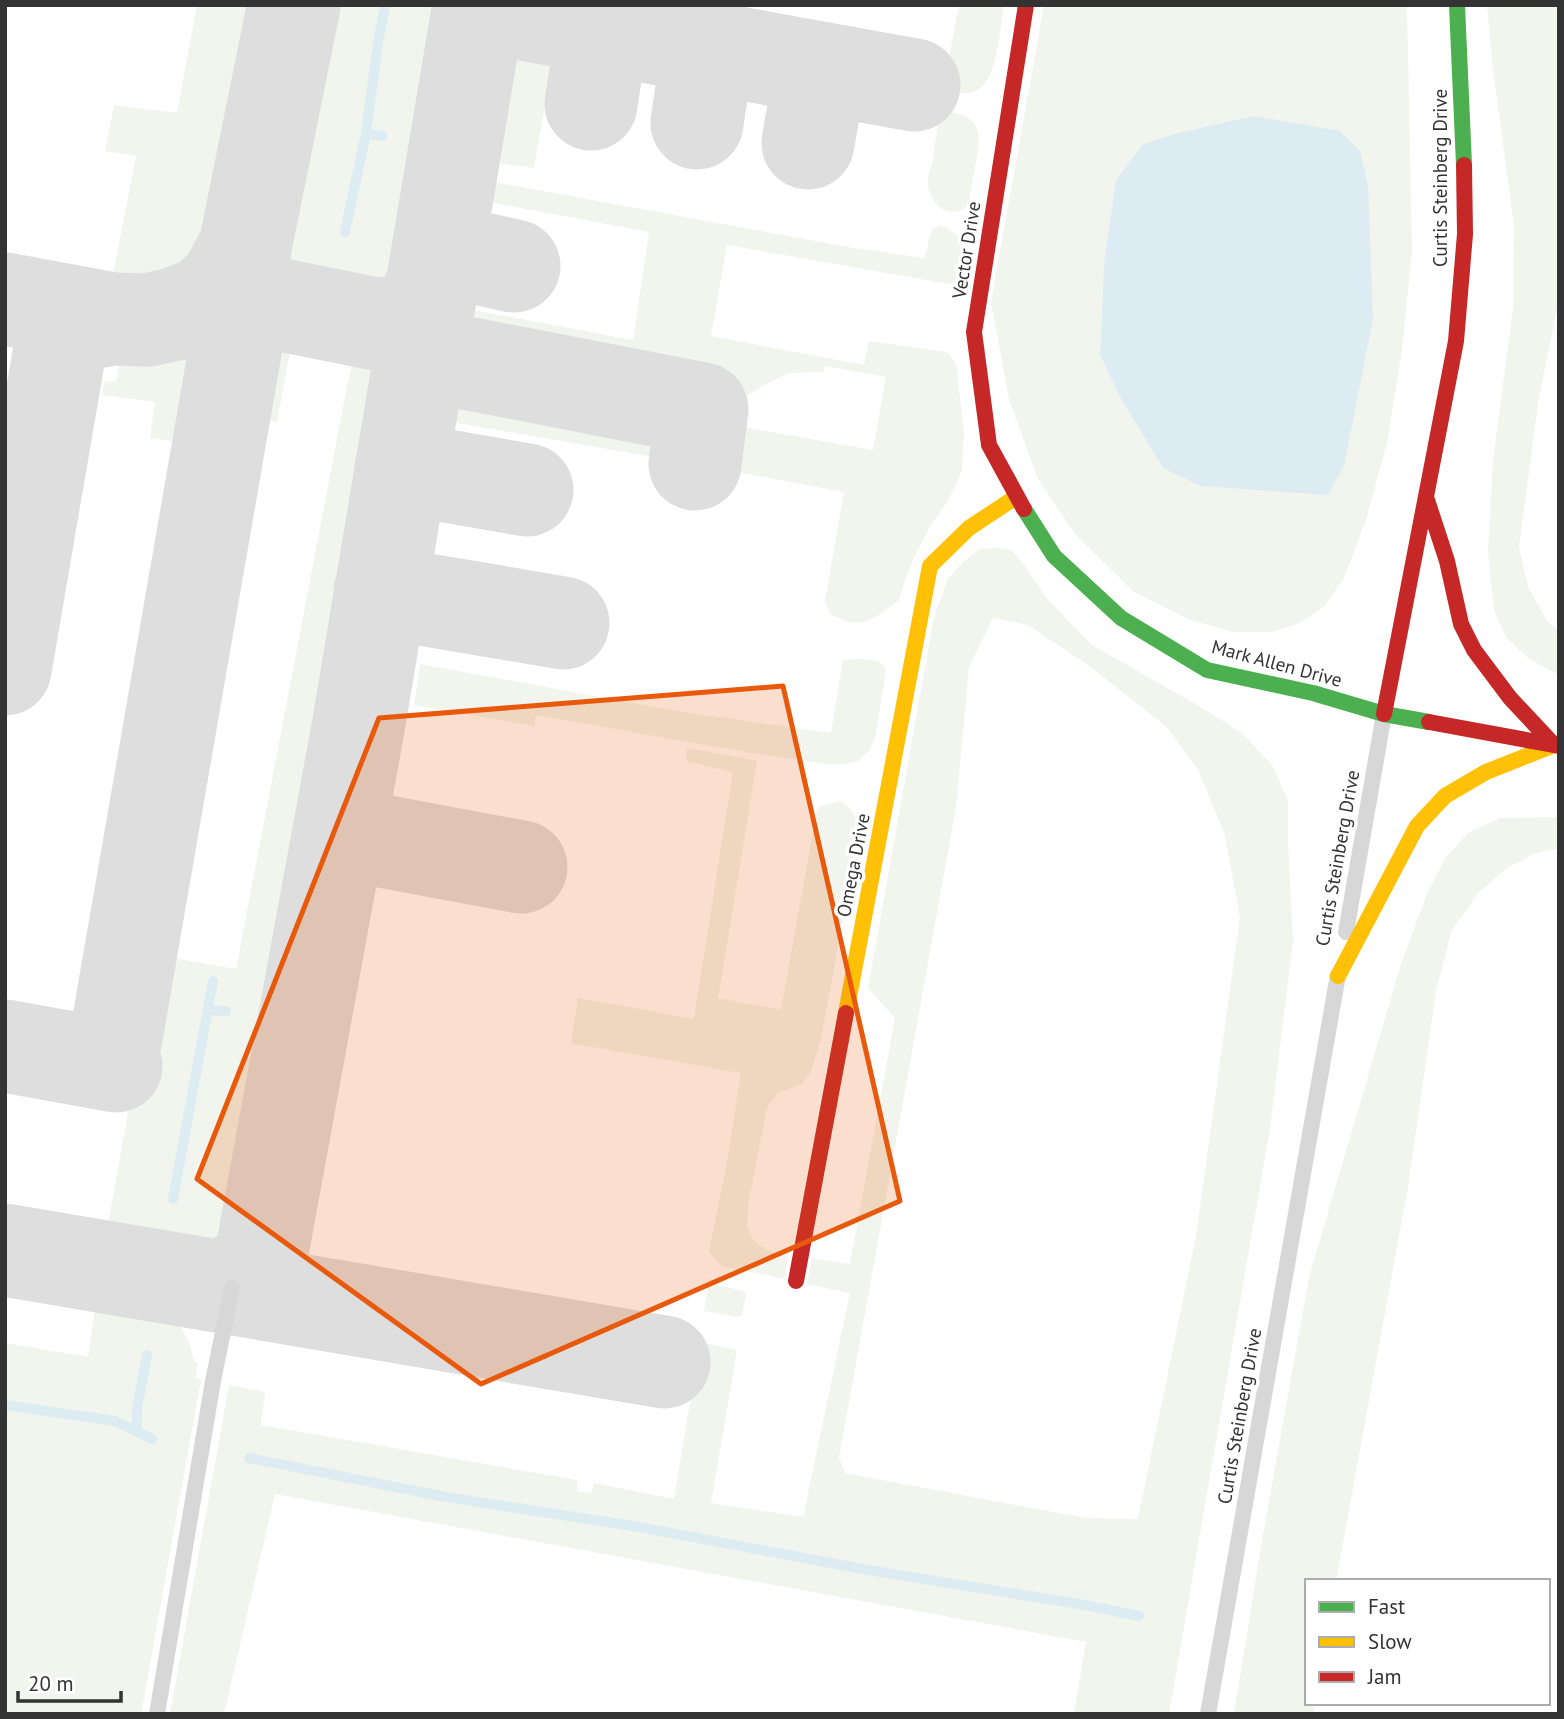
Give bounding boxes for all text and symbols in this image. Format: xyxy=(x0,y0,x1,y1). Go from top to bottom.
street label: Curtis Steinberg Drive xyxy=(1428,89,1452,267)
street label: Vector Drive xyxy=(946,200,986,301)
street label: Mark Allen Drive xyxy=(1209,634,1345,692)
street label: Curtis Steinberg Drive xyxy=(1310,768,1364,948)
street label: Omega Drive xyxy=(831,811,875,919)
street label: Curtis Steinberg Drive xyxy=(1212,1326,1266,1506)
legend xyxy=(1305,1579,1550,1705)
text: Fast xyxy=(1368,1593,1405,1620)
text: Slow xyxy=(1368,1628,1412,1655)
scale bar xyxy=(18,1660,121,1704)
text: Jam xyxy=(1367,1663,1402,1690)
text: 20 m xyxy=(28,1670,74,1697)

